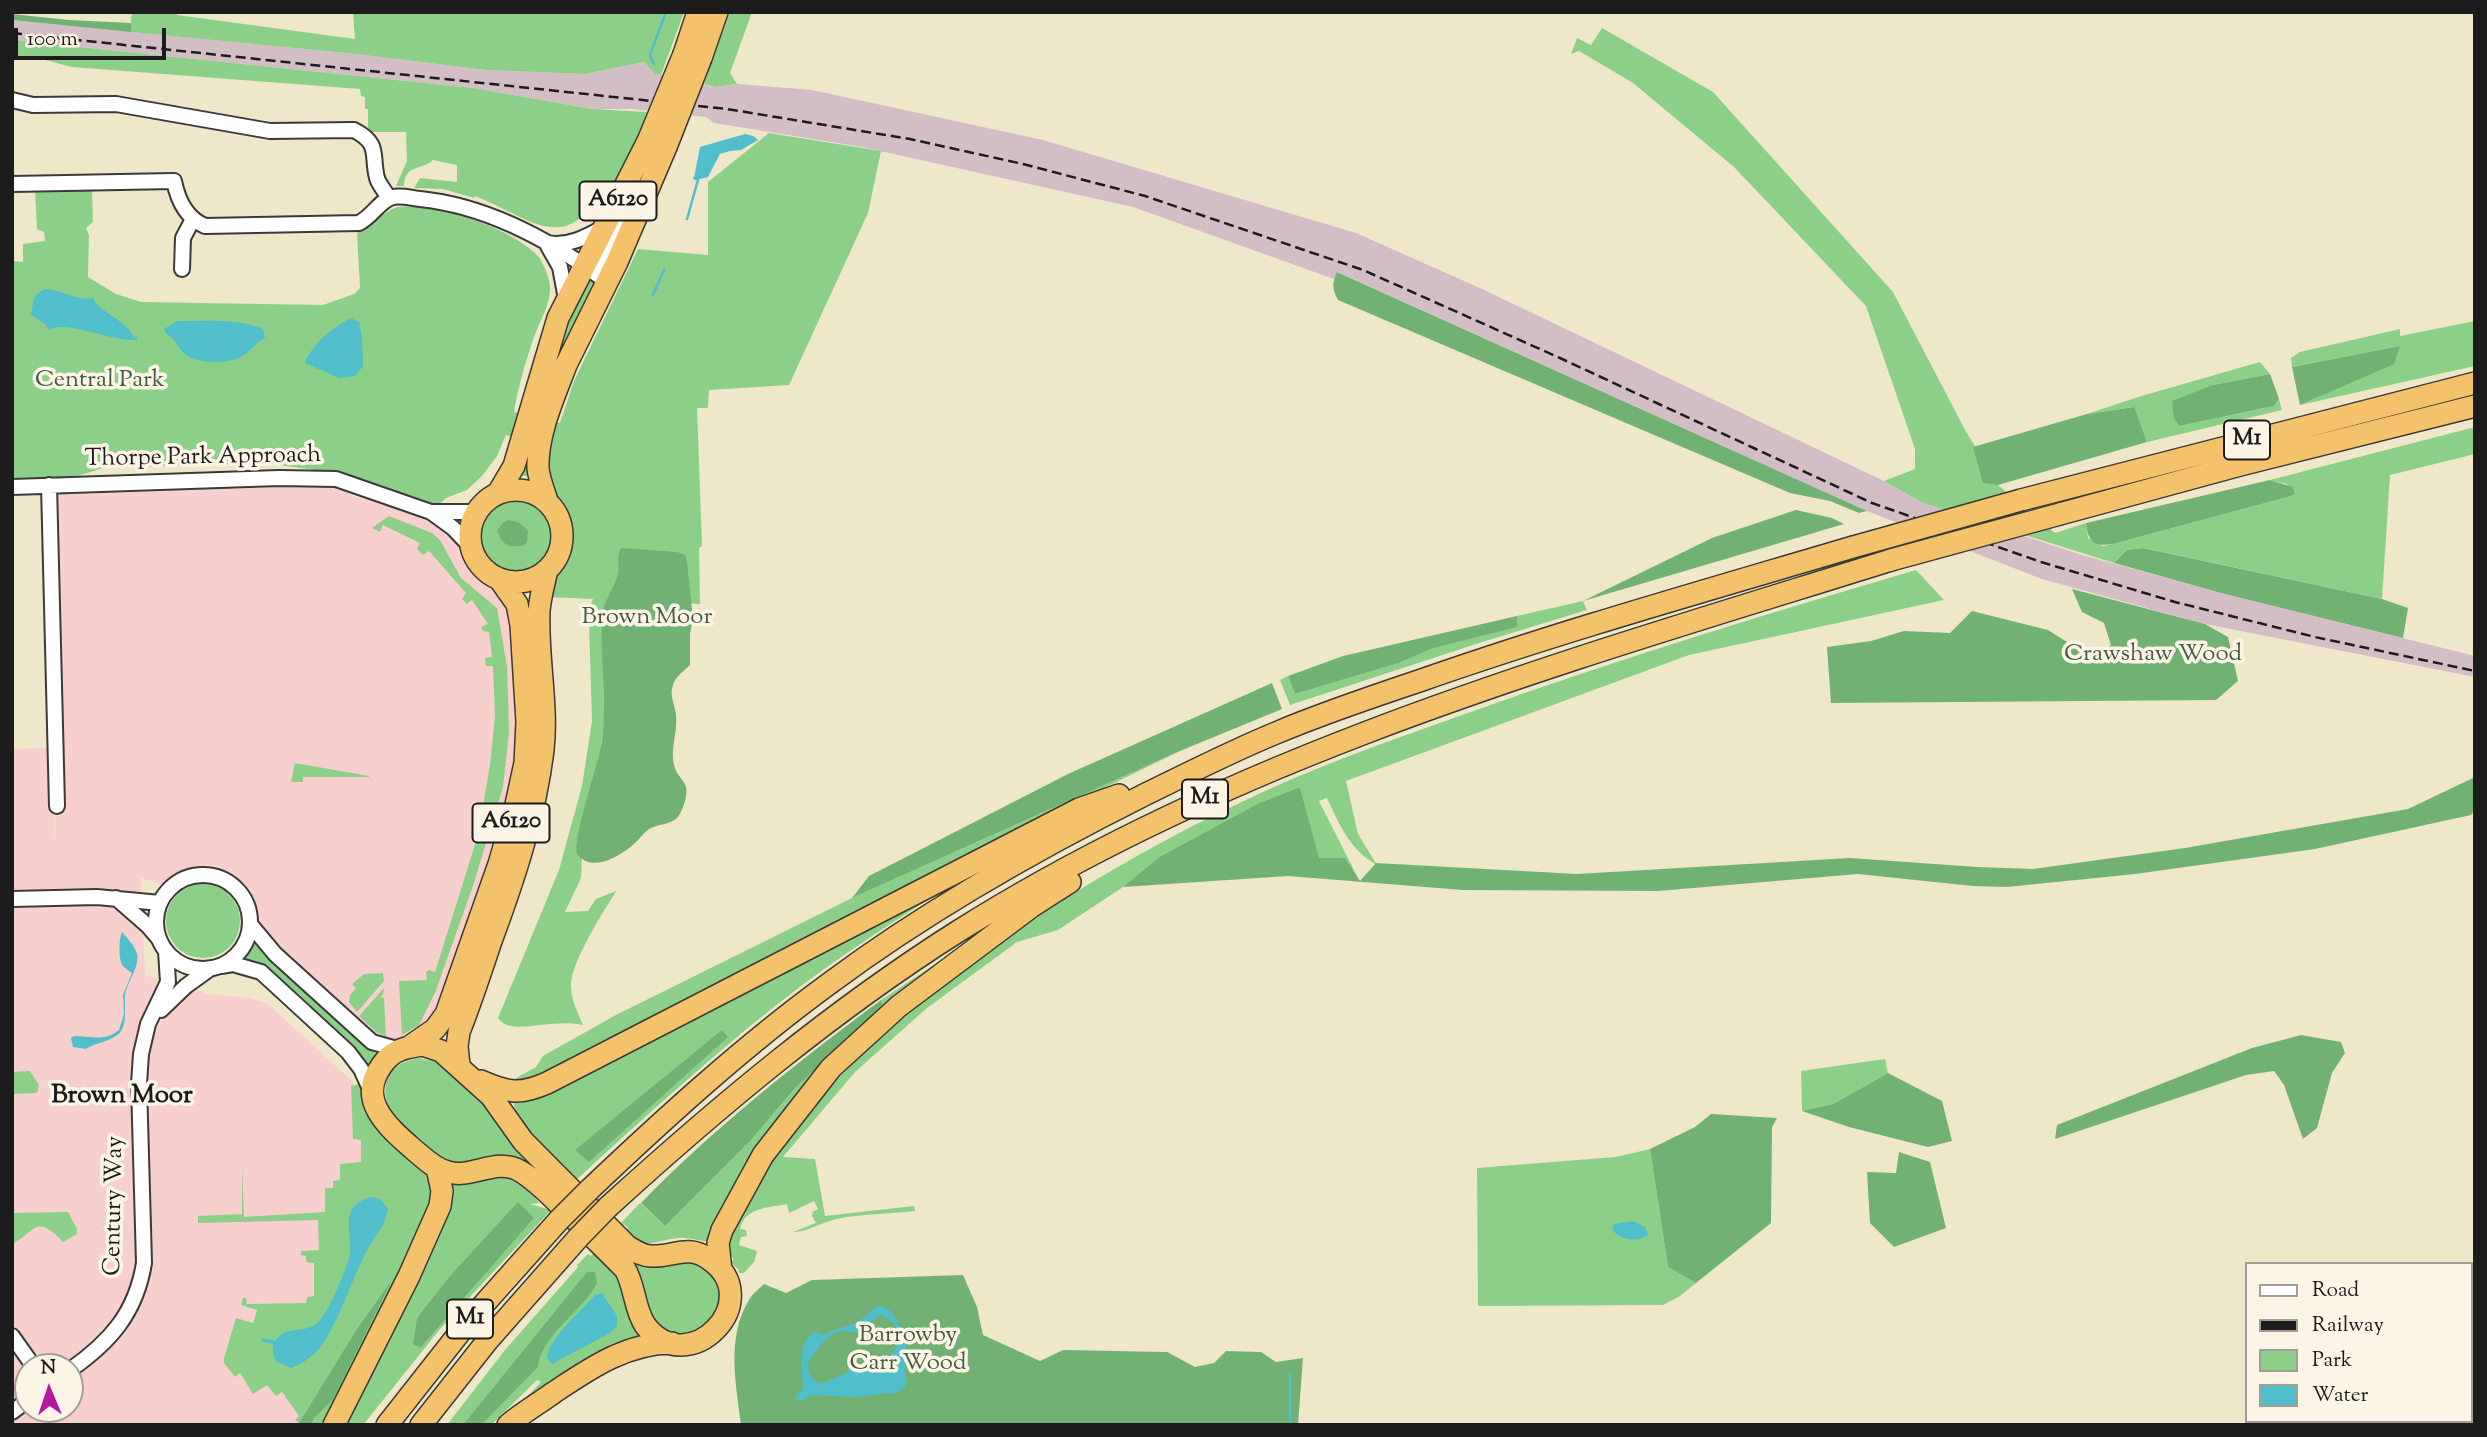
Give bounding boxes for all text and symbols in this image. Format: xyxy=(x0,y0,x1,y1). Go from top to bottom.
scale bar xyxy=(18,14,170,58)
text: 100 m xyxy=(27,25,78,55)
road number: A6120 xyxy=(580,182,656,220)
park label: Central Park xyxy=(35,368,165,396)
road number: M1 xyxy=(2224,420,2270,460)
street label: Thorpe Park Approach xyxy=(84,443,322,475)
park label: Brown Moor xyxy=(582,605,712,633)
park label: Crawshaw Wood xyxy=(2064,642,2242,670)
road number: M1 xyxy=(1182,779,1228,818)
road number: A6120 xyxy=(472,804,550,842)
district label: Brown Moor xyxy=(51,1082,193,1114)
street label: Century Way xyxy=(100,1136,132,1276)
legend xyxy=(2246,1262,2473,1423)
text: Road xyxy=(2312,1276,2359,1306)
road number: M1 xyxy=(447,1300,493,1338)
text: Railway xyxy=(2312,1311,2384,1341)
park label: Barrowby Carr Wood xyxy=(850,1323,966,1379)
text: Park xyxy=(2312,1346,2352,1376)
north arrow xyxy=(14,1353,84,1423)
text: N xyxy=(40,1355,56,1382)
text: Water xyxy=(2312,1381,2368,1411)

